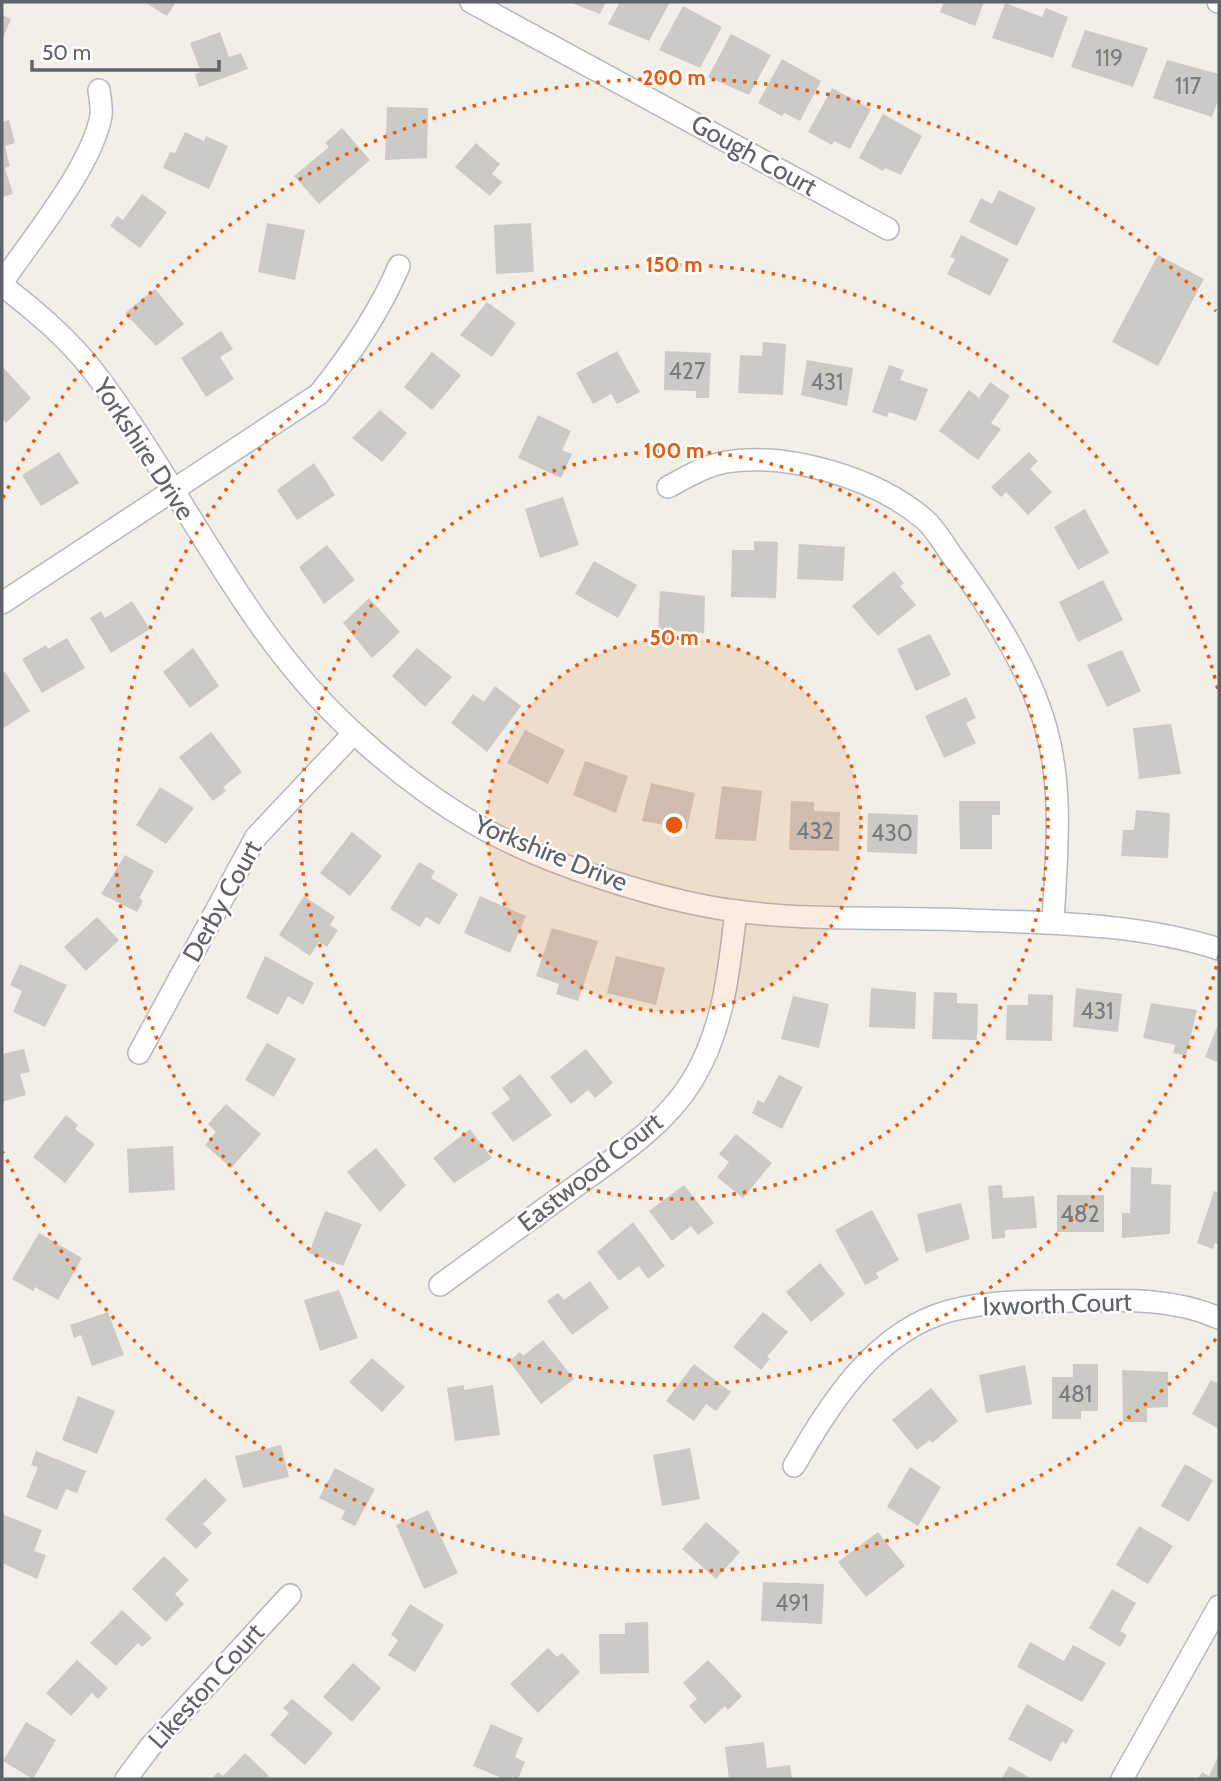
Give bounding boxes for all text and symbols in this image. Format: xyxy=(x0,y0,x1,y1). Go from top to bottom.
scale bar xyxy=(32,28,219,72)
text: 50 m xyxy=(42,40,91,65)
house number: 119 xyxy=(1095,44,1123,72)
text: 200 m xyxy=(642,65,706,90)
house number: 117 xyxy=(1175,72,1202,100)
street label: Gough Court xyxy=(686,107,823,203)
text: 150 m xyxy=(646,252,702,277)
house number: 427 xyxy=(669,357,706,385)
house number: 431 xyxy=(810,368,844,396)
street label: Yorkshire Drive xyxy=(86,371,202,526)
text: 100 m xyxy=(644,438,704,463)
text: 50 m xyxy=(649,625,699,650)
street label: Yorkshire Drive xyxy=(469,807,632,898)
centre of rings xyxy=(662,813,686,837)
house number: 432 xyxy=(796,817,834,845)
house number: 430 xyxy=(871,819,913,847)
street label: Derby Court xyxy=(176,834,269,967)
house number: 431 xyxy=(1080,997,1114,1025)
street label: Eastwood Court xyxy=(511,1106,669,1238)
house number: 482 xyxy=(1060,1200,1100,1228)
street label: Ixworth Court xyxy=(982,1285,1132,1323)
house number: 481 xyxy=(1058,1380,1092,1408)
house number: 491 xyxy=(775,1589,809,1617)
street label: Likeston Court xyxy=(141,1617,271,1755)

